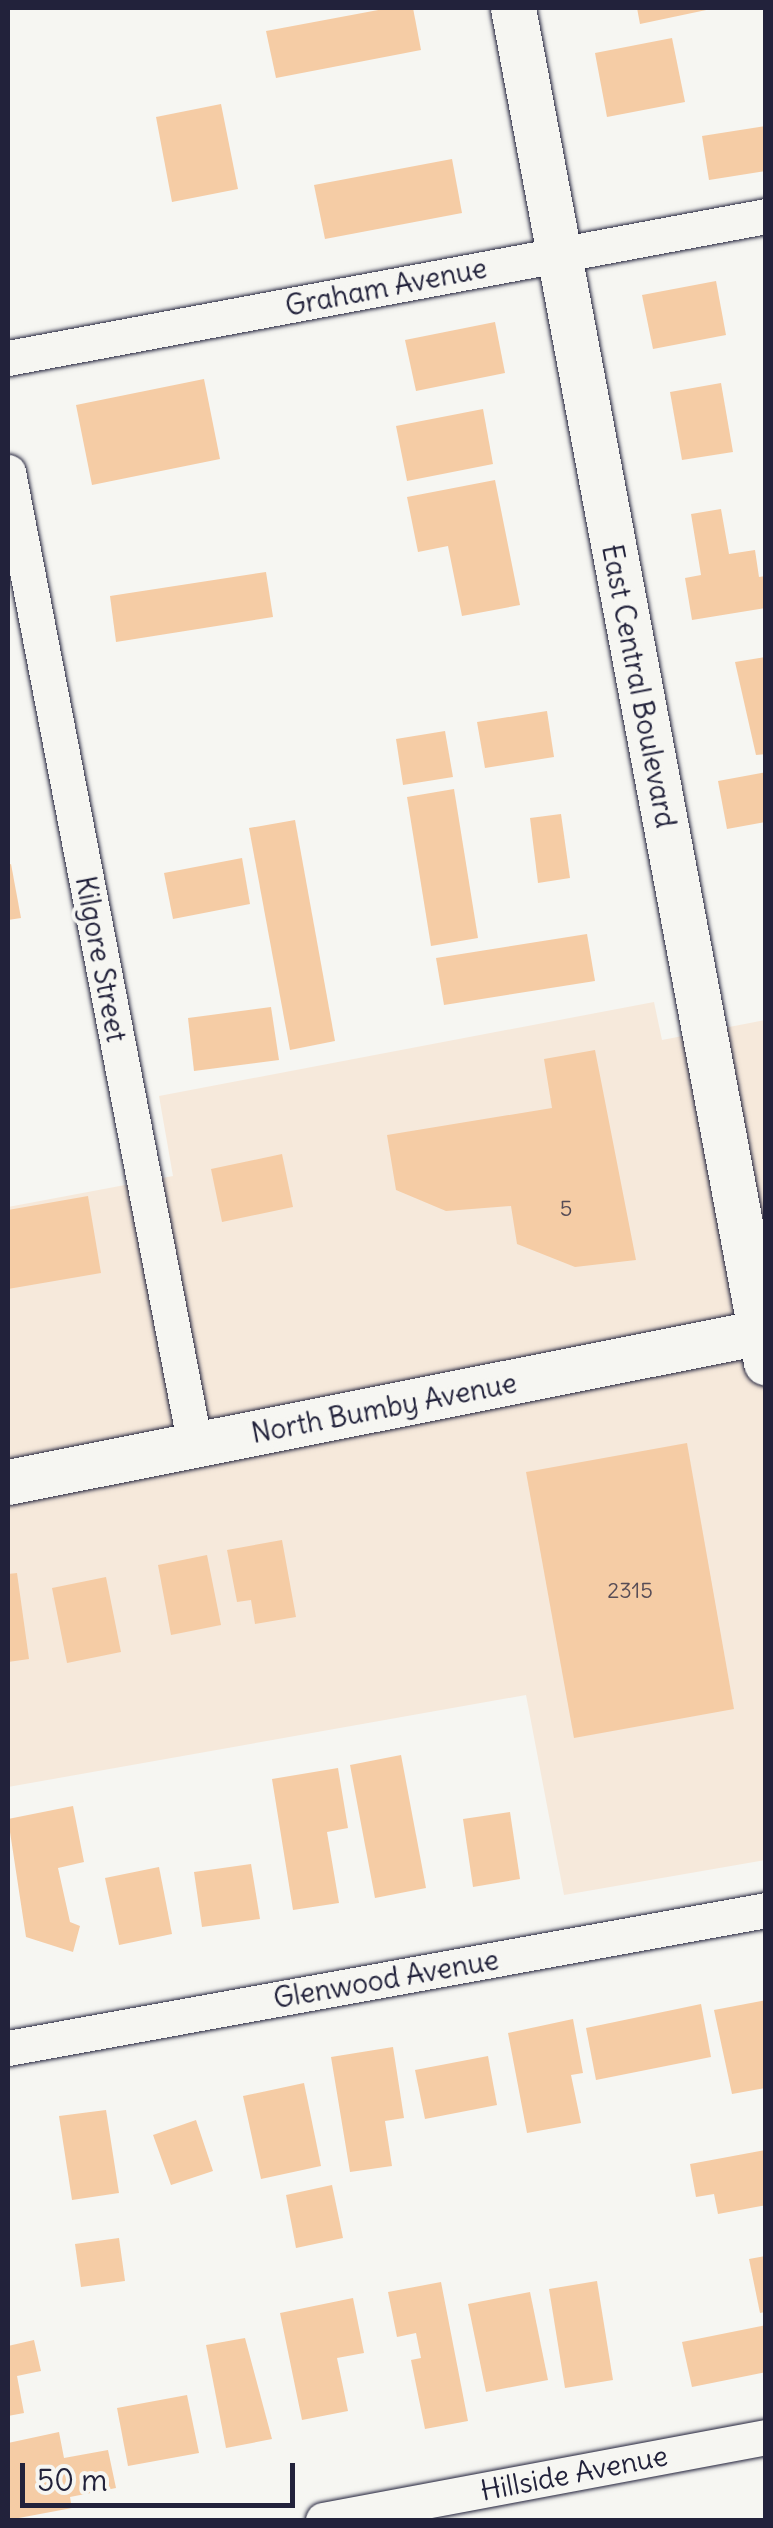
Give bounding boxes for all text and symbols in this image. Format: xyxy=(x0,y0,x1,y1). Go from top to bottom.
street label: Graham Avenue xyxy=(282,251,490,323)
street label: East Central Boulevard xyxy=(595,541,683,831)
street label: Kilgore Street xyxy=(68,873,134,1045)
house number: 5 xyxy=(560,1196,572,1222)
street label: North Bumby Avenue xyxy=(248,1366,520,1450)
house number: 2315 xyxy=(607,1578,653,1604)
street label: Glenwood Avenue xyxy=(271,1943,501,2015)
street label: Hillside Avenue xyxy=(478,2438,670,2508)
scale bar xyxy=(25,2443,300,2505)
text: 50 m xyxy=(37,2461,107,2499)

